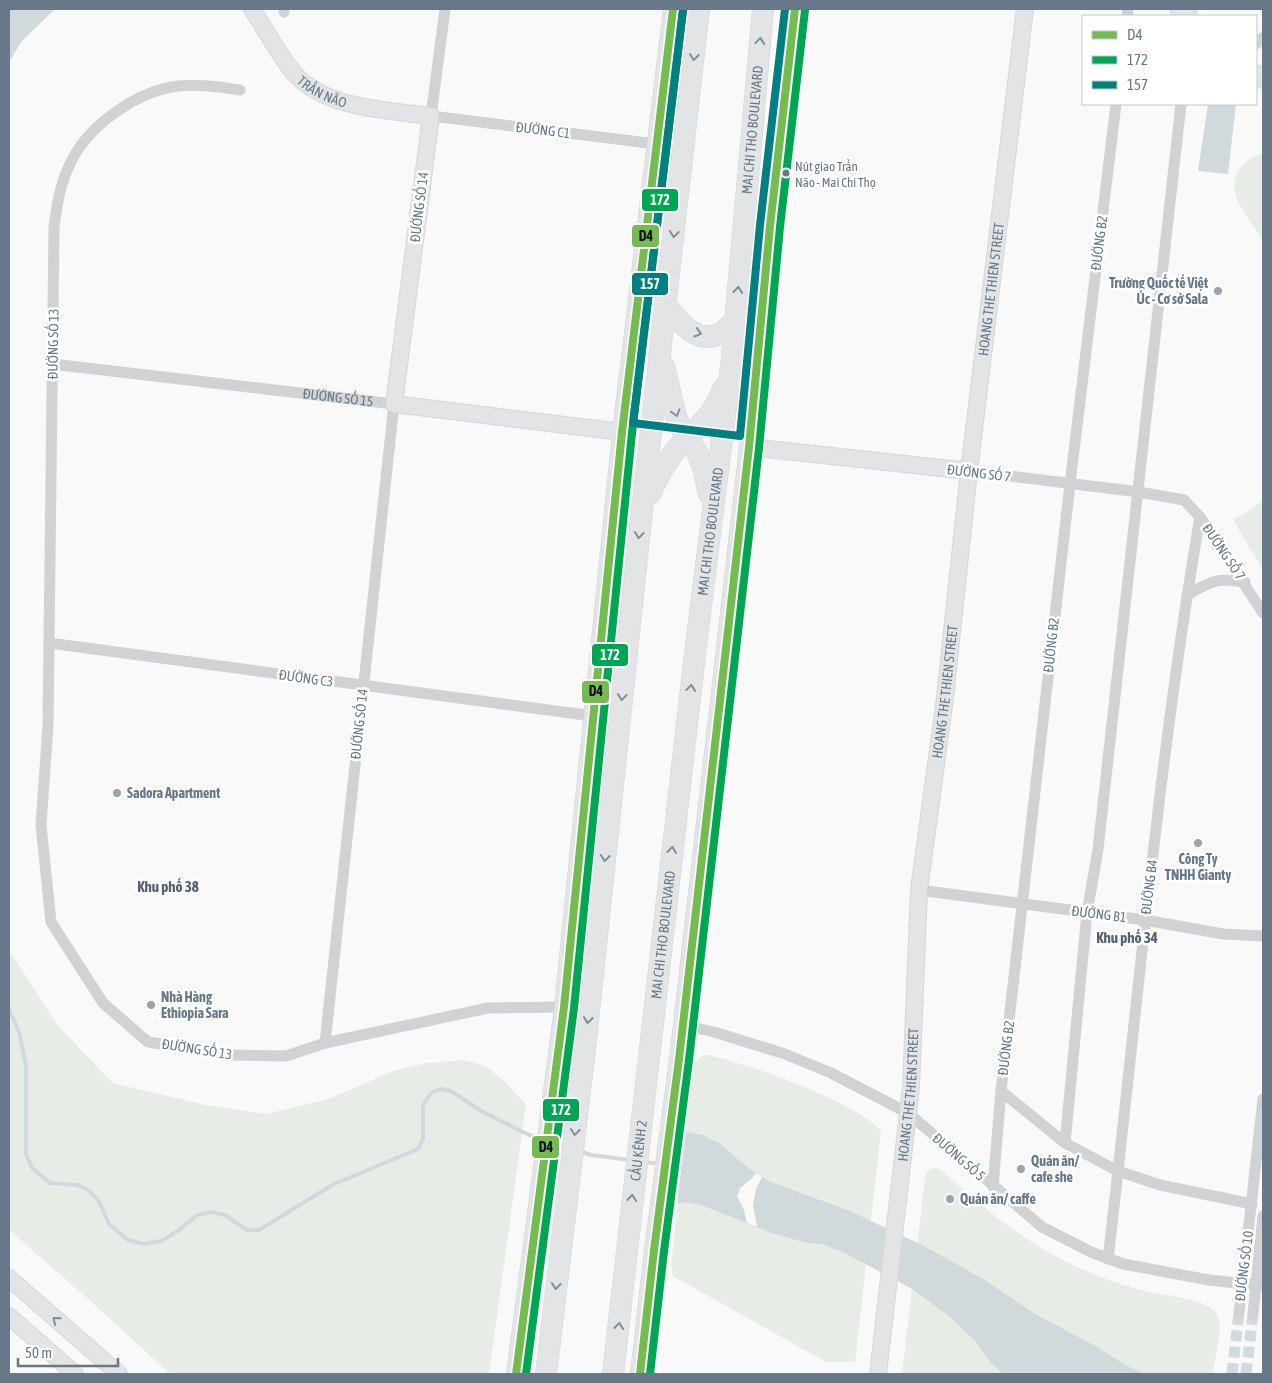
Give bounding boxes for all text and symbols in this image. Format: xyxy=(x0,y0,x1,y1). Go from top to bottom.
legend xyxy=(1082,15,1257,105)
text: D4 xyxy=(1127,26,1142,43)
one-way arrow xyxy=(754,37,765,45)
text: 172 xyxy=(1127,51,1148,68)
one-way arrow xyxy=(689,53,700,61)
street label: MAI CHI THO BOULEVARD xyxy=(738,65,766,195)
street label: TRẦN NÃO xyxy=(294,73,349,111)
text: 157 xyxy=(1127,76,1148,93)
street label: ĐƯỜNG C1 xyxy=(515,119,571,141)
place label: Nút giao Trần Não - Mai Chí Thọ xyxy=(795,159,876,190)
marker: Nút giao Trần Não - Mai Chí Thọ xyxy=(781,168,791,178)
street label: ĐƯỜNG SỐ 14 xyxy=(405,170,431,243)
line badge: 172 xyxy=(641,188,679,212)
text: 172 xyxy=(650,192,670,208)
street label: ĐƯỜNG B2 xyxy=(1088,215,1110,271)
street label: HOANG THE THIEN STREET xyxy=(975,222,1007,357)
line badge: D4 xyxy=(631,224,660,248)
text: D4 xyxy=(639,228,654,244)
one-way arrow xyxy=(669,230,680,238)
line badge: 157 xyxy=(631,272,669,296)
place label: Trường Quốc tế Việt Úc - Cơ sở Sala xyxy=(1109,274,1208,307)
text: 157 xyxy=(640,276,660,292)
marker: Trường Quốc tế Việt Úc - Cơ sở Sala xyxy=(1212,285,1224,297)
one-way arrow xyxy=(733,286,744,294)
street label: ĐƯỜNG SỐ 13 xyxy=(42,308,62,380)
one-way arrow xyxy=(694,328,702,338)
street label: ĐƯỜNG SỐ 15 xyxy=(302,385,374,410)
one-way arrow xyxy=(670,409,680,417)
street label: ĐƯỜNG SỐ 7 xyxy=(946,459,1012,485)
street label: MAI CHI THO BOULEVARD xyxy=(694,466,726,597)
street label: ĐƯỜNG SỐ 7 xyxy=(1199,520,1250,583)
one-way arrow xyxy=(634,531,645,539)
street label: ĐƯỜNG B2 xyxy=(1040,617,1062,673)
street label: HOANG THE THIEN STREET xyxy=(929,624,961,759)
line badge: 172 xyxy=(591,643,629,667)
text: 172 xyxy=(600,647,620,663)
street label: ĐƯỜNG C3 xyxy=(278,666,334,690)
line badge: D4 xyxy=(581,680,610,704)
text: D4 xyxy=(589,683,604,699)
one-way arrow xyxy=(685,684,696,692)
street label: ĐƯỜNG SỐ 14 xyxy=(345,687,371,760)
one-way arrow xyxy=(617,693,628,701)
place label: Sadora Apartment xyxy=(127,785,220,801)
marker: Sadora Apartment xyxy=(111,787,123,799)
marker: Công Ty TNHH Gianty xyxy=(1192,837,1204,849)
one-way arrow xyxy=(666,846,677,854)
place label: Công Ty TNHH Gianty xyxy=(1165,851,1231,883)
one-way arrow xyxy=(600,855,611,863)
street label: ĐƯỜNG B4 xyxy=(1138,858,1160,915)
street label: MAI CHI THO BOULEVARD xyxy=(648,870,678,1000)
district label: Khu phố 38 xyxy=(137,878,199,895)
street label: ĐƯỚNG B1 xyxy=(1071,903,1127,925)
district label: Khu phố 34 xyxy=(1096,929,1158,946)
place label: Nhà Hàng Ethiopia Sara xyxy=(161,989,229,1021)
marker: Nhà Hàng Ethiopia Sara xyxy=(145,999,157,1011)
one-way arrow xyxy=(583,1016,594,1024)
street label: ĐƯỜNG B2 xyxy=(995,1020,1017,1076)
street label: HOANG THE THIEN STREET xyxy=(894,1028,921,1162)
street label: ĐƯỜNG SỐ 13 xyxy=(161,1034,234,1062)
line badge: 172 xyxy=(542,1098,580,1122)
text: 172 xyxy=(551,1102,571,1118)
street label: CẦU KÊNH 2 xyxy=(626,1119,650,1182)
one-way arrow xyxy=(570,1128,581,1136)
street label: ĐƯỜNG SỐ 5 xyxy=(929,1128,990,1184)
line badge: D4 xyxy=(531,1135,560,1159)
text: D4 xyxy=(539,1139,554,1155)
place label: Quán ăn/ cafe she xyxy=(1031,1153,1079,1185)
marker: Quán ăn/ cafe she xyxy=(1015,1163,1027,1175)
place label: Quán ăn/ caffe xyxy=(960,1191,1036,1207)
marker: Quán ăn/ caffe xyxy=(944,1193,956,1205)
one-way arrow xyxy=(626,1194,637,1202)
street label: ĐƯỜNG SỐ 10 xyxy=(1230,1229,1256,1302)
one-way arrow xyxy=(551,1282,562,1290)
one-way arrow xyxy=(52,1316,61,1325)
one-way arrow xyxy=(613,1321,624,1329)
scale bar xyxy=(18,1336,118,1368)
text: 50 m xyxy=(25,1344,52,1361)

